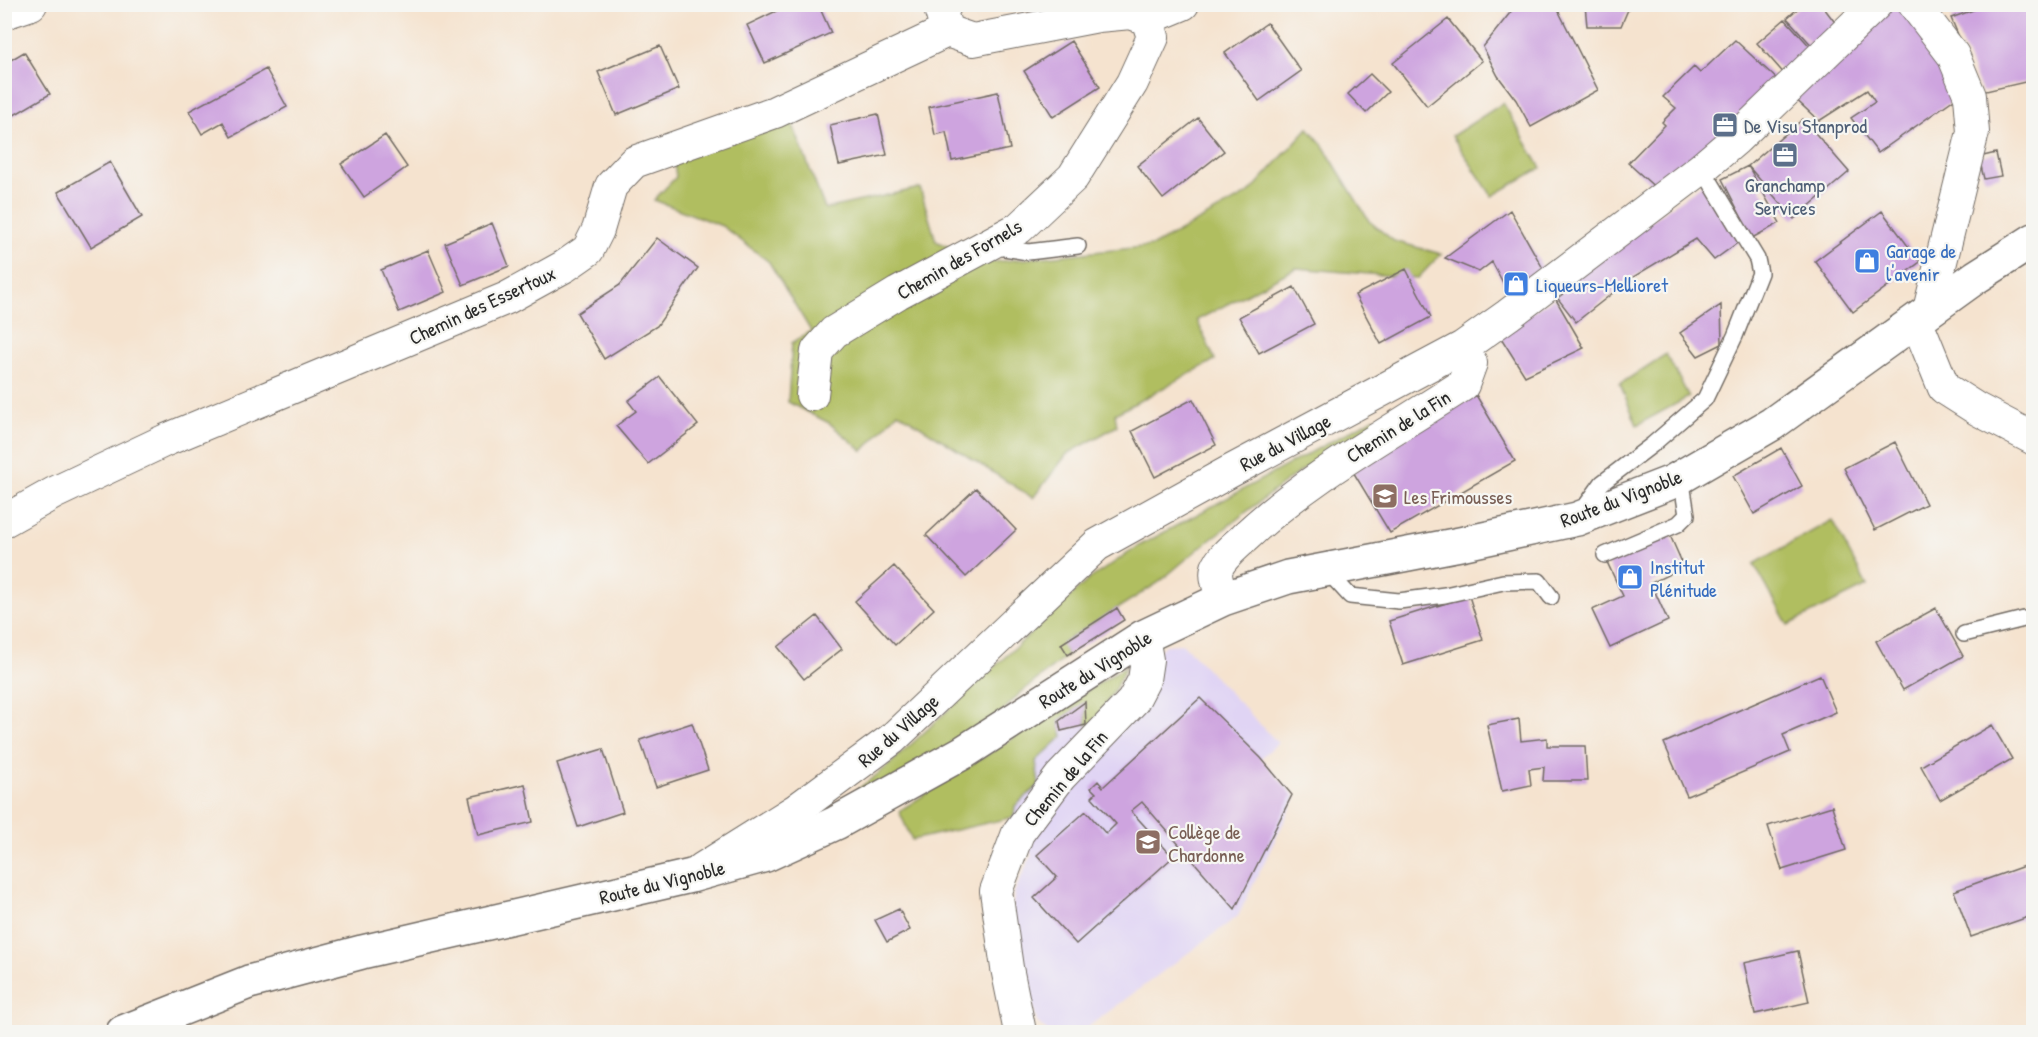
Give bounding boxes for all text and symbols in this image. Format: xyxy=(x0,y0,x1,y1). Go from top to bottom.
office icon: De Visu Stanprod xyxy=(1710,110,1740,140)
place label: De Visu Stanprod xyxy=(1744,112,1867,139)
office icon: Granchamp Services xyxy=(1770,140,1800,170)
place label: Granchamp Services xyxy=(1745,171,1826,221)
street label: Chemin des Fornels xyxy=(891,212,1027,306)
place label: Garage de l'avenir xyxy=(1886,237,1956,287)
shop icon: Garage de l'avenir xyxy=(1852,246,1882,276)
street label: Chemin des Essertoux xyxy=(404,259,560,351)
shop icon: Liqueurs-Mellioret xyxy=(1501,269,1531,299)
place label: Liqueurs-Mellioret xyxy=(1536,271,1669,298)
street label: Chemin de la Fin xyxy=(1341,383,1455,469)
street label: Rue du Village xyxy=(1235,407,1335,477)
street label: Route du Vignoble xyxy=(1556,462,1686,534)
school or university icon: Les Frimousses xyxy=(1370,481,1400,511)
place label: Les Frimousses xyxy=(1404,483,1512,510)
place label: Institut Plénitude xyxy=(1650,553,1717,603)
shop icon: Institut Plénitude xyxy=(1615,562,1645,592)
street label: Route du Vignoble xyxy=(1033,624,1157,714)
street label: Rue du Village xyxy=(852,687,944,773)
street label: Chemin de la Fin xyxy=(1017,724,1113,832)
place label: Collège de Chardonne xyxy=(1168,818,1245,868)
school or university icon: Collège de Chardonne xyxy=(1133,827,1163,857)
street label: Route du Vignoble xyxy=(597,853,728,911)

